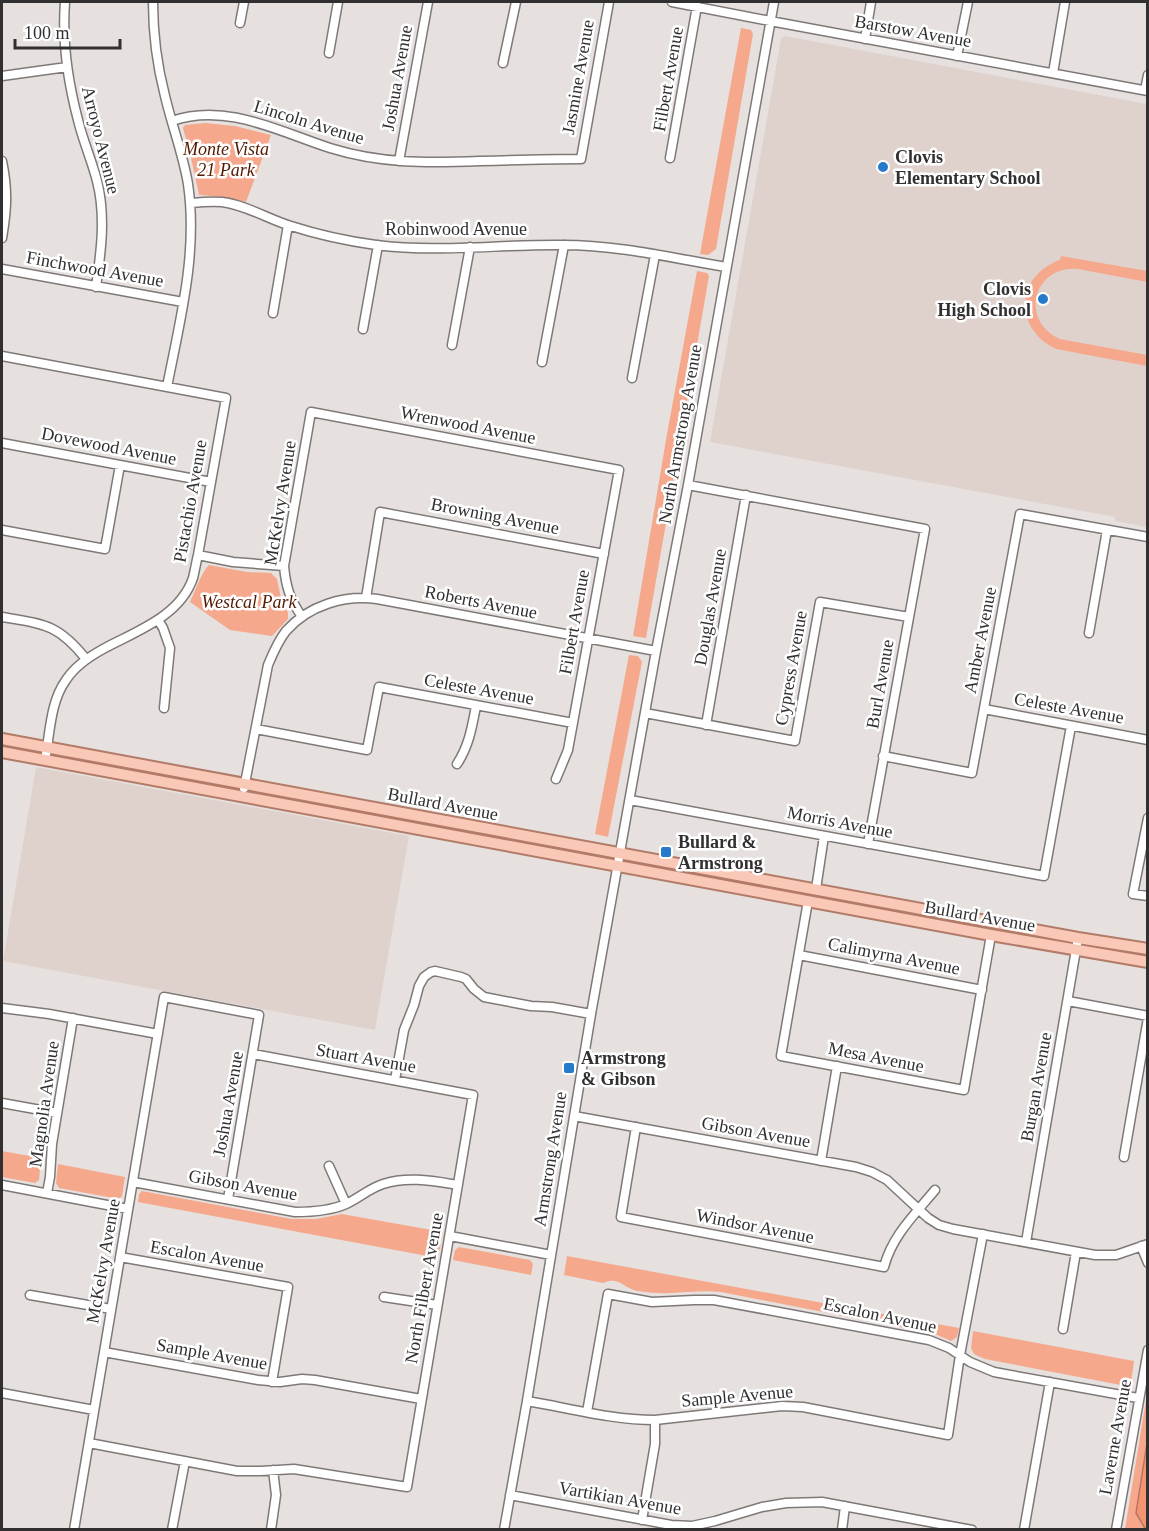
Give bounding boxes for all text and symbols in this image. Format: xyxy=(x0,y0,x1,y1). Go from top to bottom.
street label: Barstow Avenue xyxy=(853,11,973,51)
scale bar xyxy=(15,12,120,50)
street label: Jasmine Avenue xyxy=(558,18,598,136)
text: 100 m xyxy=(24,23,70,43)
street label: Joshua Avenue xyxy=(378,23,416,133)
street label: Filbert Avenue xyxy=(649,25,687,133)
street label: Arroyo Avenue xyxy=(78,84,124,196)
street label: Lincoln Avenue xyxy=(251,96,367,148)
park label: Monte Vista 21 Park xyxy=(182,139,269,180)
place label: Clovis Elementary School xyxy=(895,147,1041,188)
marker: Clovis Elementary School xyxy=(876,160,890,174)
street label: Robinwood Avenue xyxy=(385,219,527,239)
street label: Finchwood Avenue xyxy=(25,247,165,291)
place label: Clovis High School xyxy=(937,279,1031,320)
marker: Clovis High School xyxy=(1036,292,1050,306)
street label: North Armstrong Avenue xyxy=(654,343,706,525)
street label: Wrenwood Avenue xyxy=(399,402,537,448)
street label: Dovewood Avenue xyxy=(40,423,178,469)
street label: Pistachio Avenue xyxy=(169,438,211,564)
street label: McKelvy Avenue xyxy=(260,439,300,567)
street label: Browning Avenue xyxy=(429,494,561,538)
street label: Douglas Avenue xyxy=(690,547,730,667)
street label: Filbert Avenue xyxy=(555,568,593,676)
street label: Roberts Avenue xyxy=(423,581,539,623)
street label: Amber Avenue xyxy=(960,585,1000,695)
park label: Westcal Park xyxy=(202,592,297,612)
street label: Cypress Avenue xyxy=(771,609,811,727)
street label: Burl Avenue xyxy=(862,638,898,730)
street label: Celeste Avenue xyxy=(423,670,535,708)
street label: Celeste Avenue xyxy=(1013,689,1125,727)
street label: Bullard Avenue xyxy=(386,783,500,825)
street label: Morris Avenue xyxy=(785,802,895,842)
place label: Bullard & Armstrong xyxy=(678,832,763,873)
marker: Bullard & Armstrong xyxy=(659,845,673,859)
street label: Bullard Avenue xyxy=(923,896,1037,936)
street label: Calimyrna Avenue xyxy=(826,933,962,979)
street label: Burgan Avenue xyxy=(1017,1031,1055,1143)
street label: Mesa Avenue xyxy=(826,1038,926,1076)
street label: Stuart Avenue xyxy=(314,1039,418,1077)
street label: Magnolia Avenue xyxy=(25,1040,63,1168)
place label: Armstrong & Gibson xyxy=(581,1048,666,1089)
street label: Joshua Avenue xyxy=(209,1049,247,1159)
marker: Armstrong & Gibson xyxy=(562,1061,576,1075)
street label: Armstrong Avenue xyxy=(529,1090,571,1228)
street label: Gibson Avenue xyxy=(700,1113,812,1151)
street label: Gibson Avenue xyxy=(187,1166,299,1204)
street label: McKelvy Avenue xyxy=(82,1197,124,1325)
street label: Windsor Avenue xyxy=(694,1205,816,1247)
street label: North Filbert Avenue xyxy=(401,1211,447,1365)
street label: Escalon Avenue xyxy=(149,1236,265,1276)
street label: Escalon Avenue xyxy=(822,1293,938,1337)
street label: Sample Avenue xyxy=(155,1334,269,1374)
street label: Laverne Avenue xyxy=(1095,1378,1135,1496)
street label: Sample Avenue xyxy=(680,1381,794,1411)
street label: Vartikian Avenue xyxy=(557,1477,683,1519)

